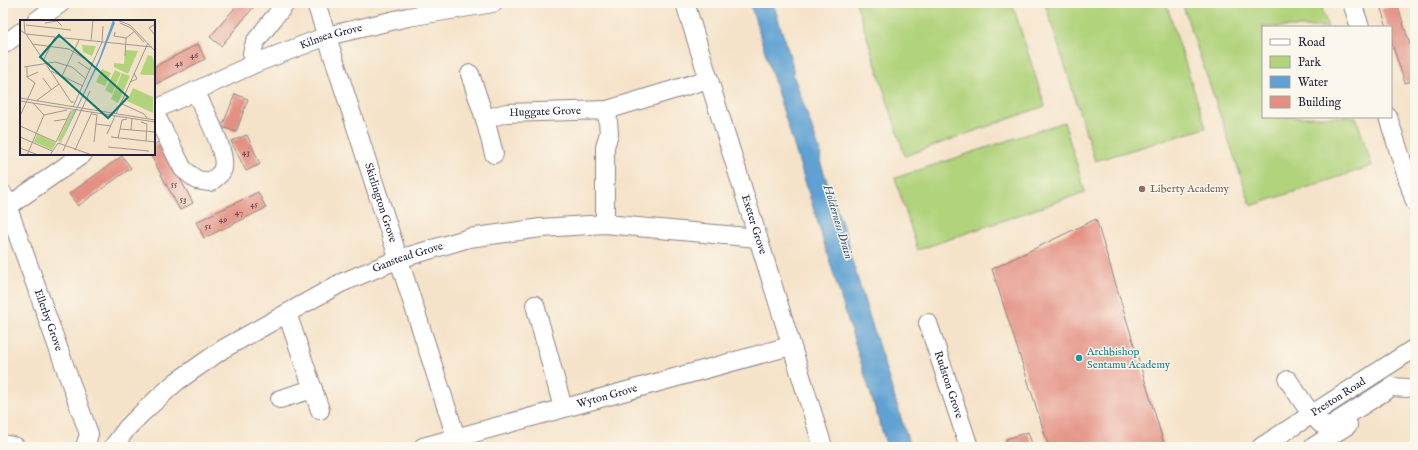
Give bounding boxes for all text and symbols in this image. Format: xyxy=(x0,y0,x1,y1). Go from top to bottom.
inset map xyxy=(20,20,155,155)
street label: Kilnsea Grove xyxy=(298,21,364,53)
legend xyxy=(1262,26,1392,118)
text: Road xyxy=(1298,35,1326,50)
house number: 46 xyxy=(190,50,198,61)
text: Park xyxy=(1298,55,1321,70)
house number: 48 xyxy=(175,58,183,69)
text: Water xyxy=(1298,75,1329,90)
text: Building xyxy=(1298,95,1342,110)
street label: Huggate Grove xyxy=(509,104,581,120)
house number: 43 xyxy=(242,147,250,158)
street label: Skirlington Grove xyxy=(361,161,400,244)
house number: 55 xyxy=(171,179,178,190)
water label: Holderness Drain xyxy=(819,182,857,261)
place label: Liberty Academy xyxy=(1150,182,1230,196)
marker: Liberty Academy xyxy=(1137,184,1147,194)
street label: Exeter Grove xyxy=(738,193,770,256)
house number: 53 xyxy=(180,194,186,205)
house number: 45 xyxy=(250,199,259,210)
house number: 47 xyxy=(235,207,243,218)
house number: 49 xyxy=(219,214,227,225)
house number: 51 xyxy=(205,221,211,232)
street label: Ganstead Grove xyxy=(370,239,445,276)
street label: Ellerby Grove xyxy=(31,287,66,353)
place label: Archbishop Sentamu Academy xyxy=(1086,345,1171,372)
street label: Rudston Grove xyxy=(931,349,966,420)
marker: Archbishop Sentamu Academy xyxy=(1074,353,1084,363)
street label: Preston Road xyxy=(1308,374,1368,420)
street label: Wyton Grove xyxy=(575,381,639,411)

